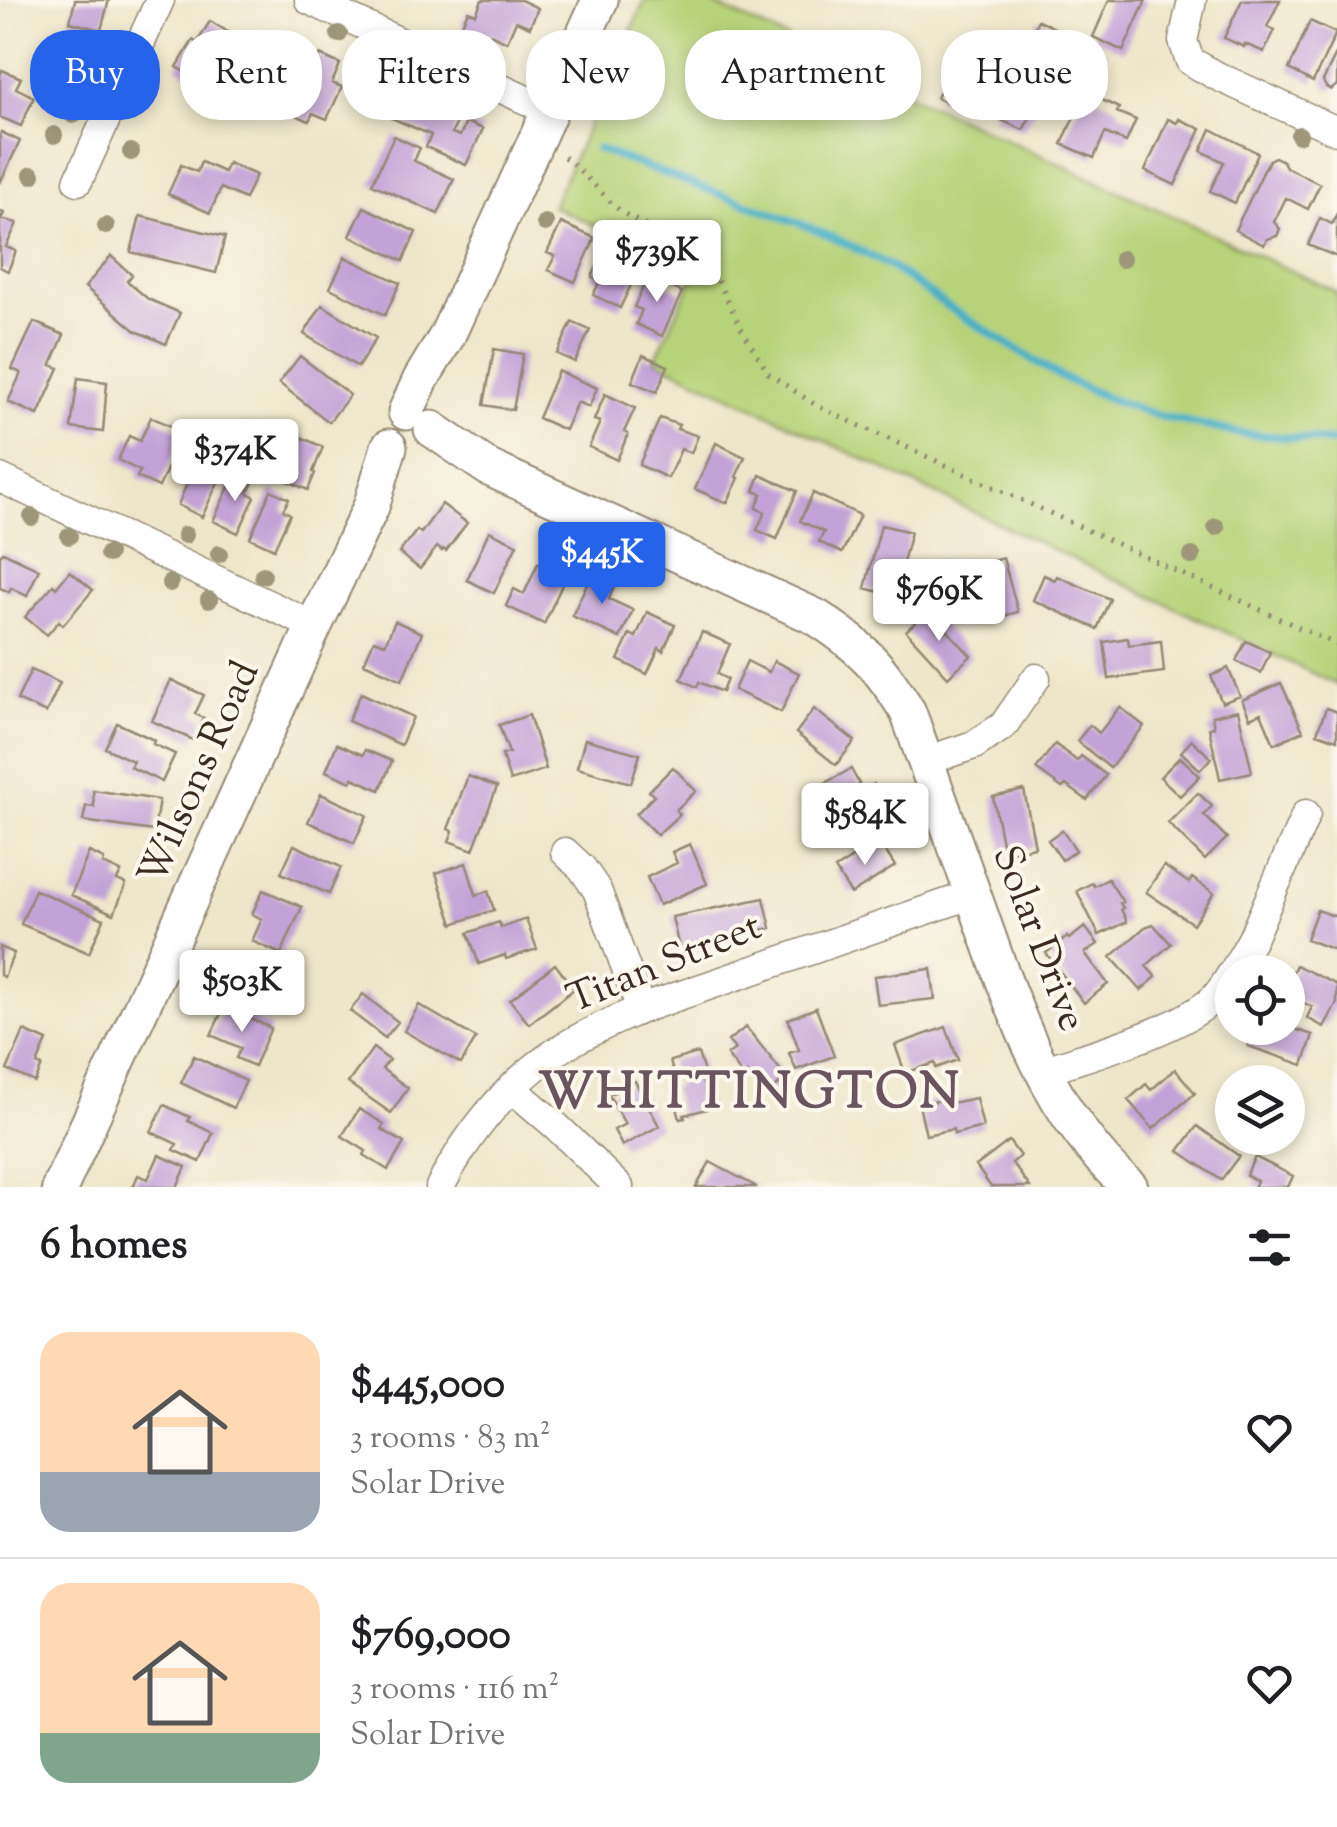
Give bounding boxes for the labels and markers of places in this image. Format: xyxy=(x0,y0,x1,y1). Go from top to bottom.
pin: $739K xyxy=(587,220,727,305)
pin: $374K xyxy=(165,419,305,504)
pin: $445K xyxy=(532,522,672,607)
pin: $769K xyxy=(869,559,1009,644)
pin: $584K xyxy=(795,783,935,868)
pin: $503K xyxy=(172,950,312,1035)

